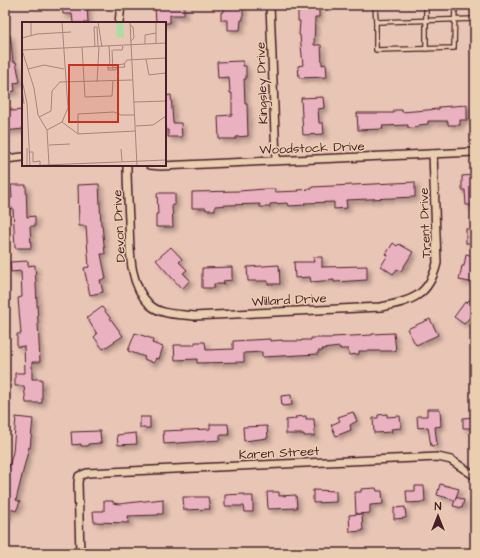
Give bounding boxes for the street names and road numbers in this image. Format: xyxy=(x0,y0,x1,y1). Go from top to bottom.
street label: Kingsley Drive xyxy=(252,41,273,124)
street label: Woodstock Drive xyxy=(259,137,365,159)
street label: Trent Drive xyxy=(415,187,435,259)
street label: Devon Drive xyxy=(108,189,130,263)
street label: Willard Drive xyxy=(251,289,327,311)
street label: Karen Street xyxy=(238,442,320,464)

